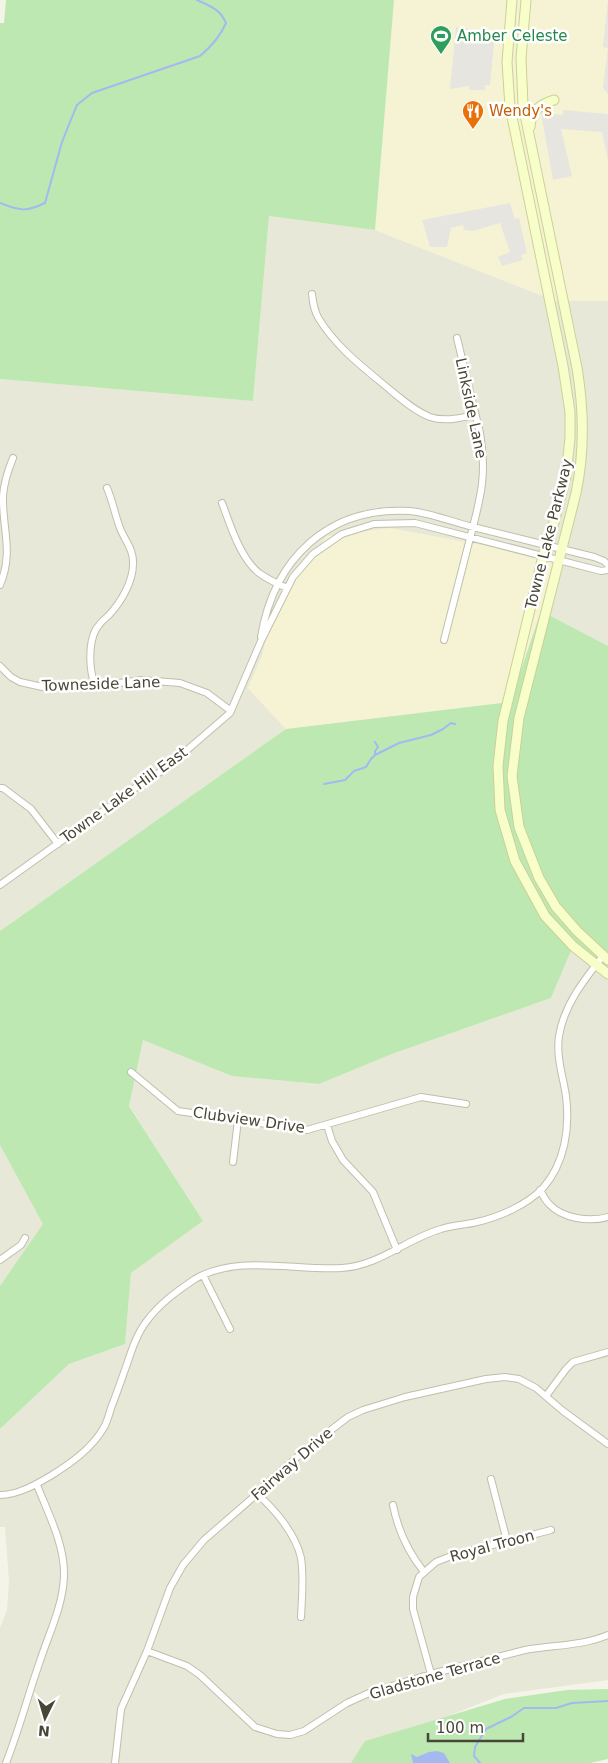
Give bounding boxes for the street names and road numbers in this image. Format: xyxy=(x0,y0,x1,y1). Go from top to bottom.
street label: Linkside Lane xyxy=(452,356,490,460)
street label: Towne Lake Parkway xyxy=(521,457,576,612)
street label: Towneside Lane xyxy=(40,673,161,695)
street label: Towne Lake Hill East xyxy=(56,743,191,848)
street label: Clubview Drive xyxy=(192,1103,306,1137)
street label: Fairway Drive xyxy=(248,1424,336,1504)
street label: Royal Troon xyxy=(448,1526,536,1566)
street label: Gladstone Terrace xyxy=(367,1649,503,1703)

